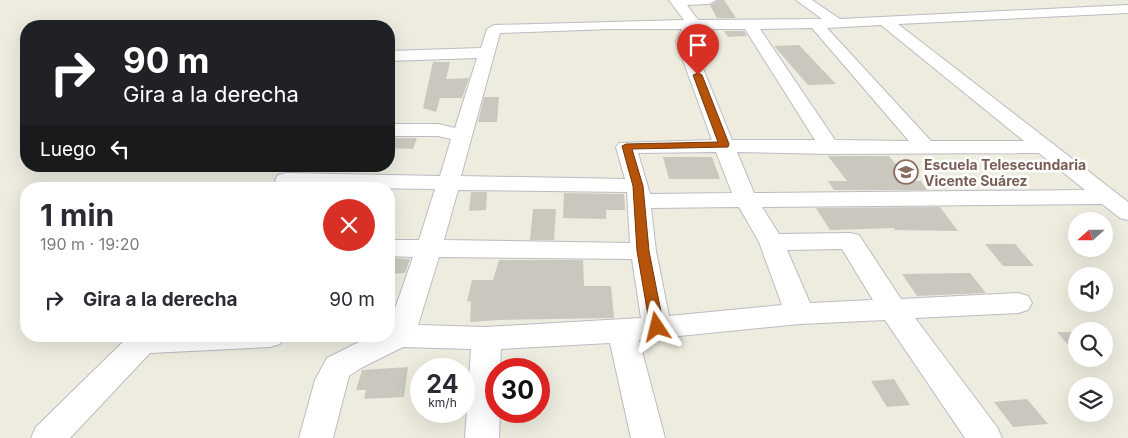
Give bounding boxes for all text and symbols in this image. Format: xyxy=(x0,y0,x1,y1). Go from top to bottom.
pin xyxy=(677,24,719,75)
icon: arrive xyxy=(684,31,712,59)
text: 90 m xyxy=(123,39,210,81)
icon: right xyxy=(40,40,105,105)
text: Gira a la derecha xyxy=(123,81,299,107)
icon: left xyxy=(106,135,134,163)
text: Luego xyxy=(40,138,96,161)
place label: Escuela Telesecundaria Vicente Suárez xyxy=(924,156,1086,189)
school or university icon: Escuela Telesecundaria Vicente Suárez xyxy=(893,159,919,185)
text: 1 min xyxy=(40,197,114,233)
button: close xyxy=(323,199,375,251)
north arrow xyxy=(1068,212,1112,258)
map controls xyxy=(1068,212,1113,422)
text: 190 m · 19:20 xyxy=(40,234,140,254)
button: sound xyxy=(1068,267,1113,312)
icon: right xyxy=(40,286,68,314)
text: Gira a la derecha xyxy=(83,288,238,311)
text: 90 m xyxy=(329,288,375,311)
position arrow xyxy=(630,300,682,352)
button: search xyxy=(1068,322,1113,367)
speed limit sign: 30 xyxy=(485,358,550,423)
text: 24 xyxy=(426,369,459,399)
button: layers xyxy=(1068,377,1113,422)
text: km/h xyxy=(428,395,457,410)

